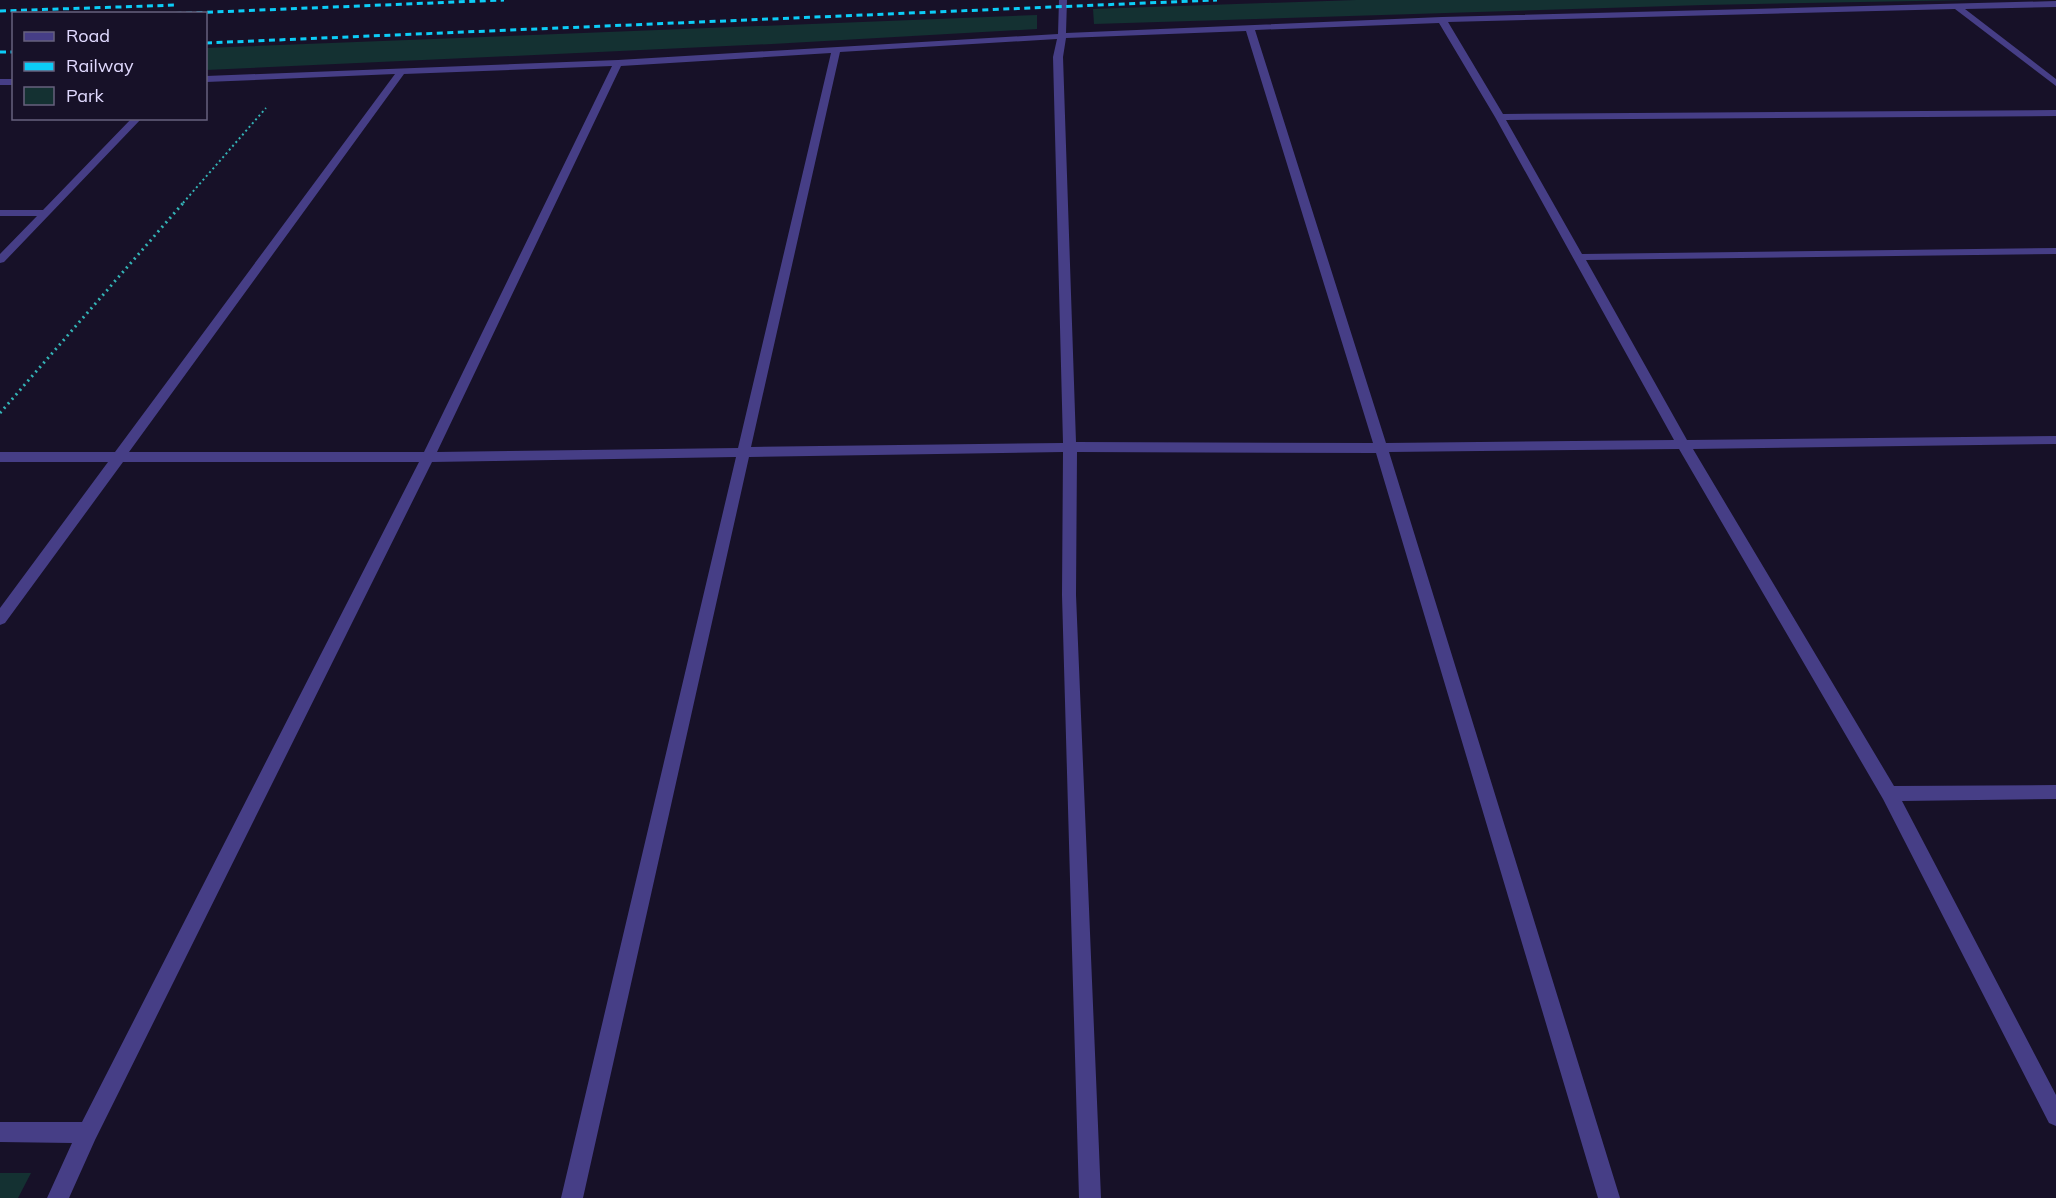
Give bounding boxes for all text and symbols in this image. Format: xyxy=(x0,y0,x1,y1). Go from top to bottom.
legend xyxy=(12,12,207,120)
text: Road xyxy=(66,24,110,47)
text: Railway xyxy=(66,54,134,77)
text: Park xyxy=(66,84,105,107)

